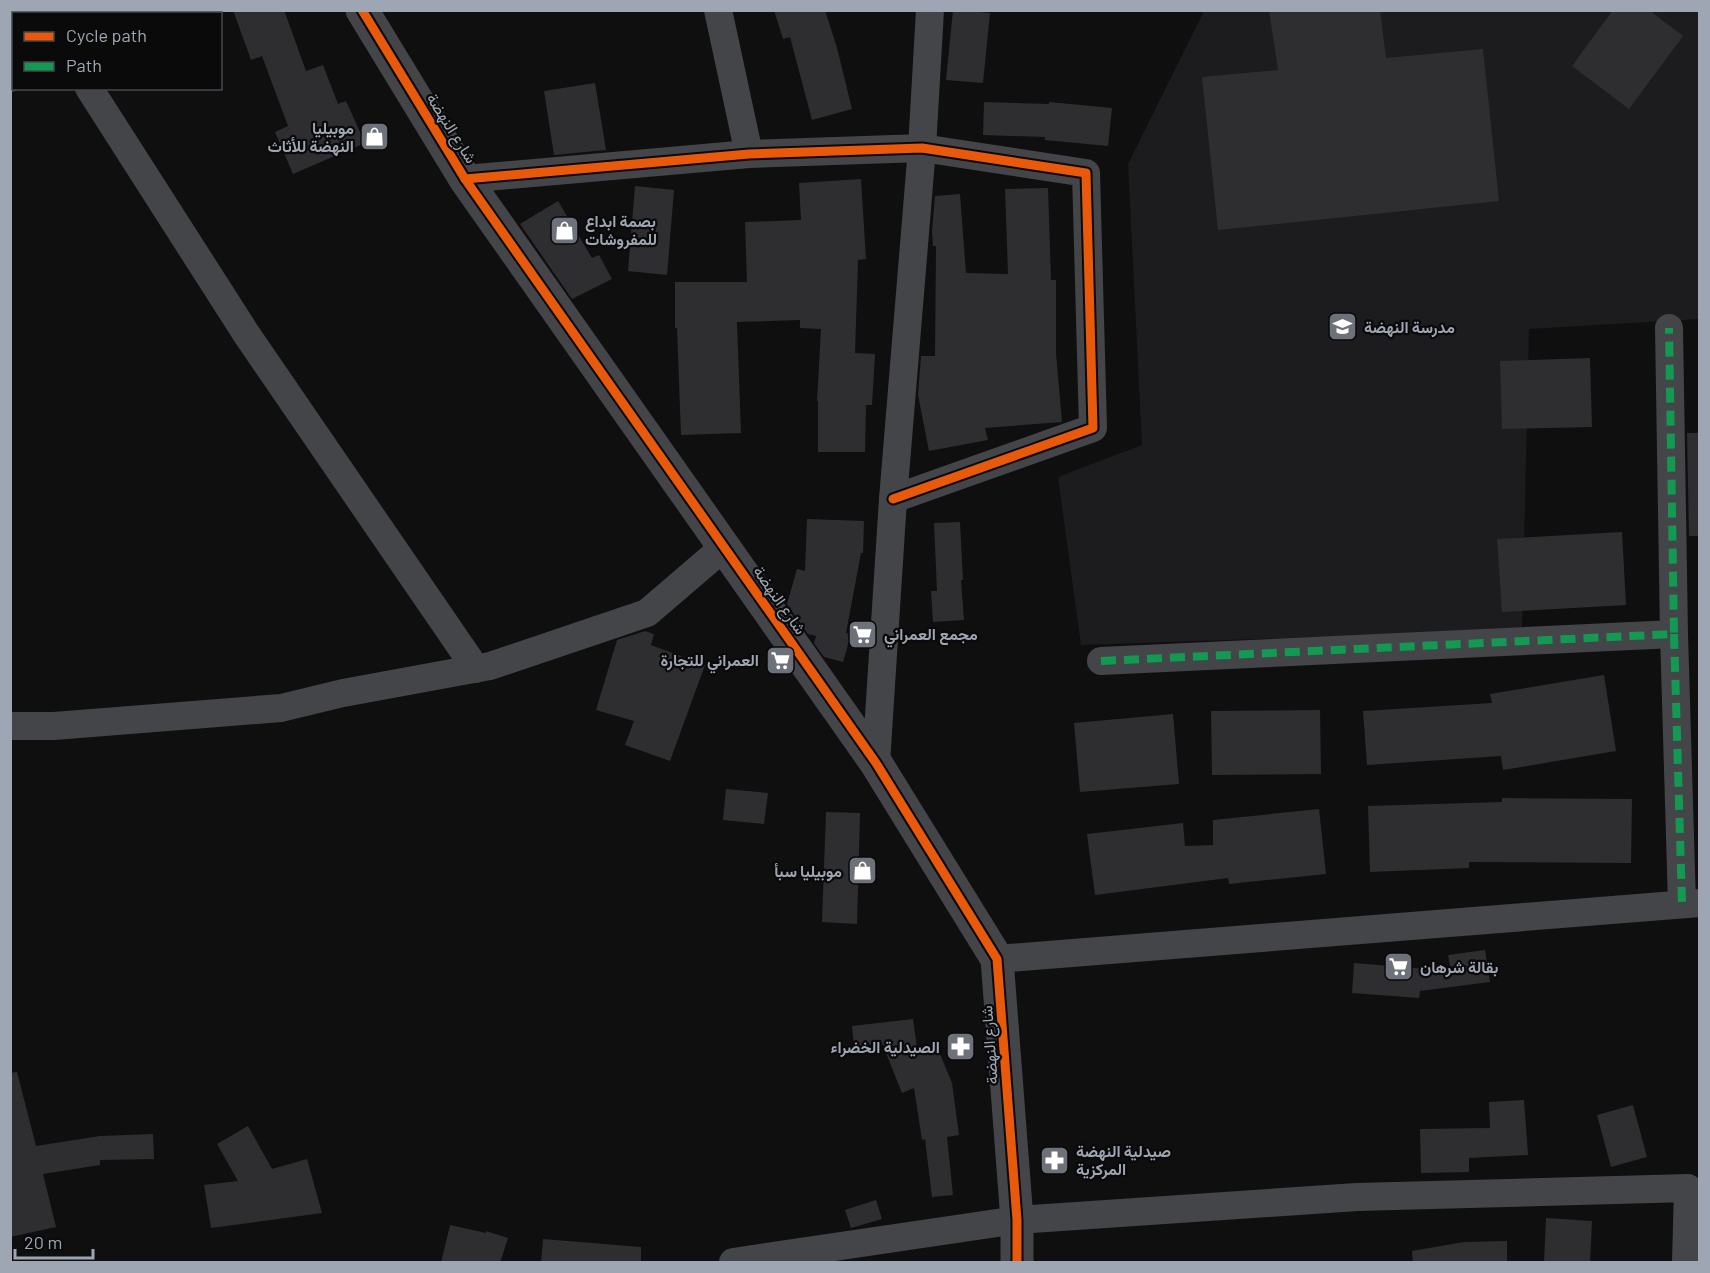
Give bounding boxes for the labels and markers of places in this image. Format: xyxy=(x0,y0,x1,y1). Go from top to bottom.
place label: موبيليا النهضة للأثاث xyxy=(267,118,354,157)
shop icon: موبيليا النهضة للأثاث xyxy=(359,121,391,153)
place label: بصمة ابداع للمفروشات xyxy=(585,211,657,250)
shop icon: بصمة ابداع للمفروشات xyxy=(548,214,580,246)
school or university icon: مدرسة النهضة xyxy=(1327,311,1359,343)
place label: مدرسة النهضة xyxy=(1364,317,1455,338)
supermarket icon: مجمع العمراني xyxy=(847,618,879,650)
place label: مجمع العمراني xyxy=(884,624,978,648)
supermarket icon: العمراني للتجارة xyxy=(764,644,796,676)
place label: العمراني للتجارة xyxy=(661,650,759,674)
shop icon: موبيليا سبأ xyxy=(847,855,879,887)
place label: موبيليا سبأ xyxy=(774,861,842,882)
supermarket icon: بقالة شرهان xyxy=(1383,951,1415,983)
place label: بقالة شرهان xyxy=(1420,957,1499,978)
pharmacy icon: الصيدلية الخضراء xyxy=(945,1031,977,1063)
place label: الصيدلية الخضراء xyxy=(831,1037,940,1058)
place label: صيدلية النهضة المركزية xyxy=(1076,1141,1171,1180)
pharmacy icon: صيدلية النهضة المركزية xyxy=(1039,1144,1071,1176)

